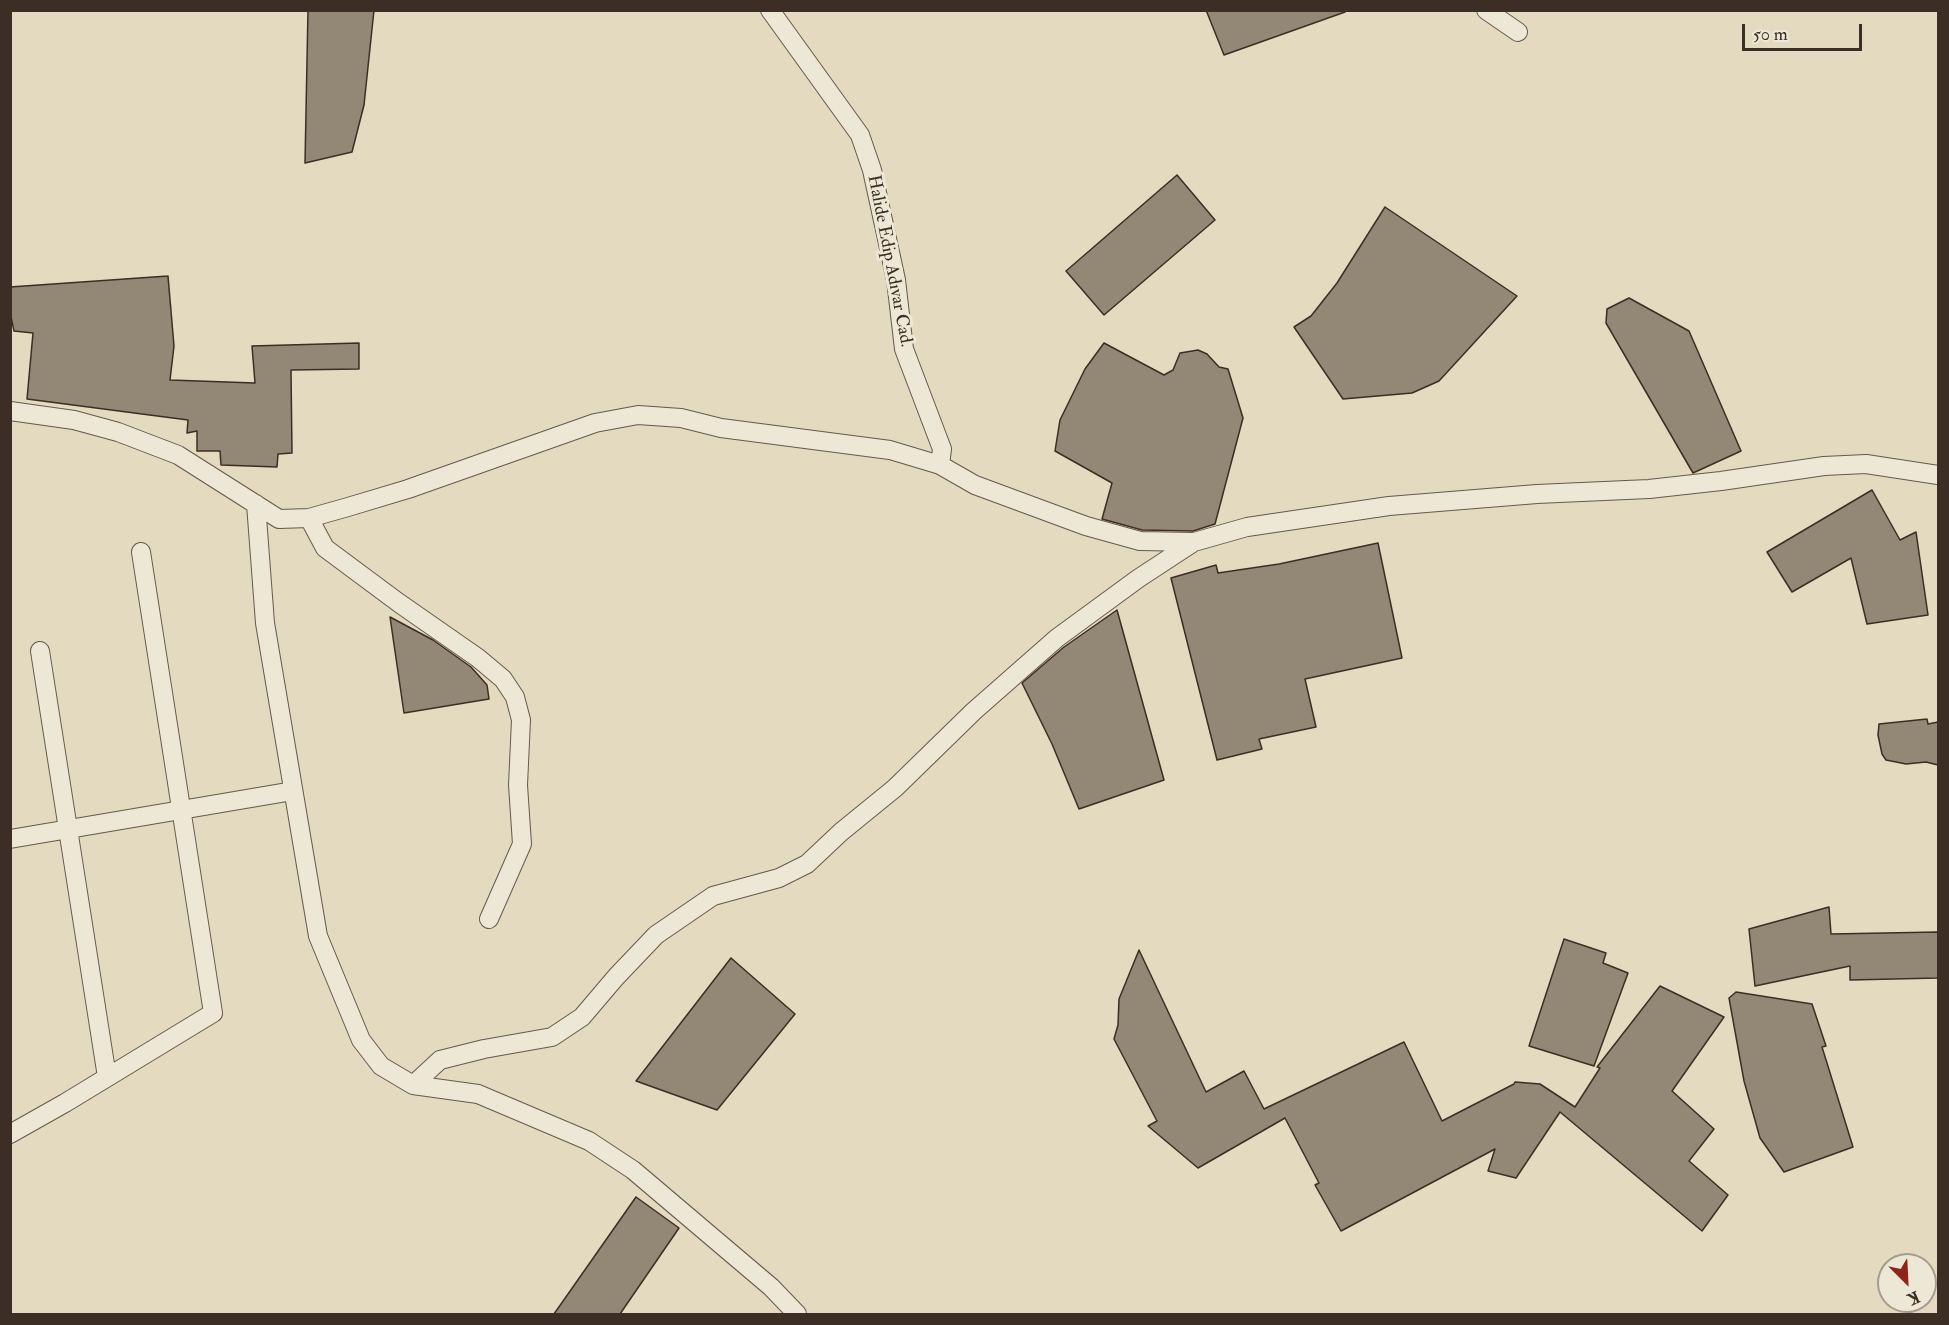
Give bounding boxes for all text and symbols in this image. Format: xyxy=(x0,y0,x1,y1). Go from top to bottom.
scale bar xyxy=(1745,12,1865,50)
text: 50 m xyxy=(1753,23,1788,46)
street label: Halide Edip Adıvar Cad. xyxy=(862,173,916,349)
north arrow xyxy=(1877,1253,1937,1313)
text: K xyxy=(1904,1286,1923,1309)

